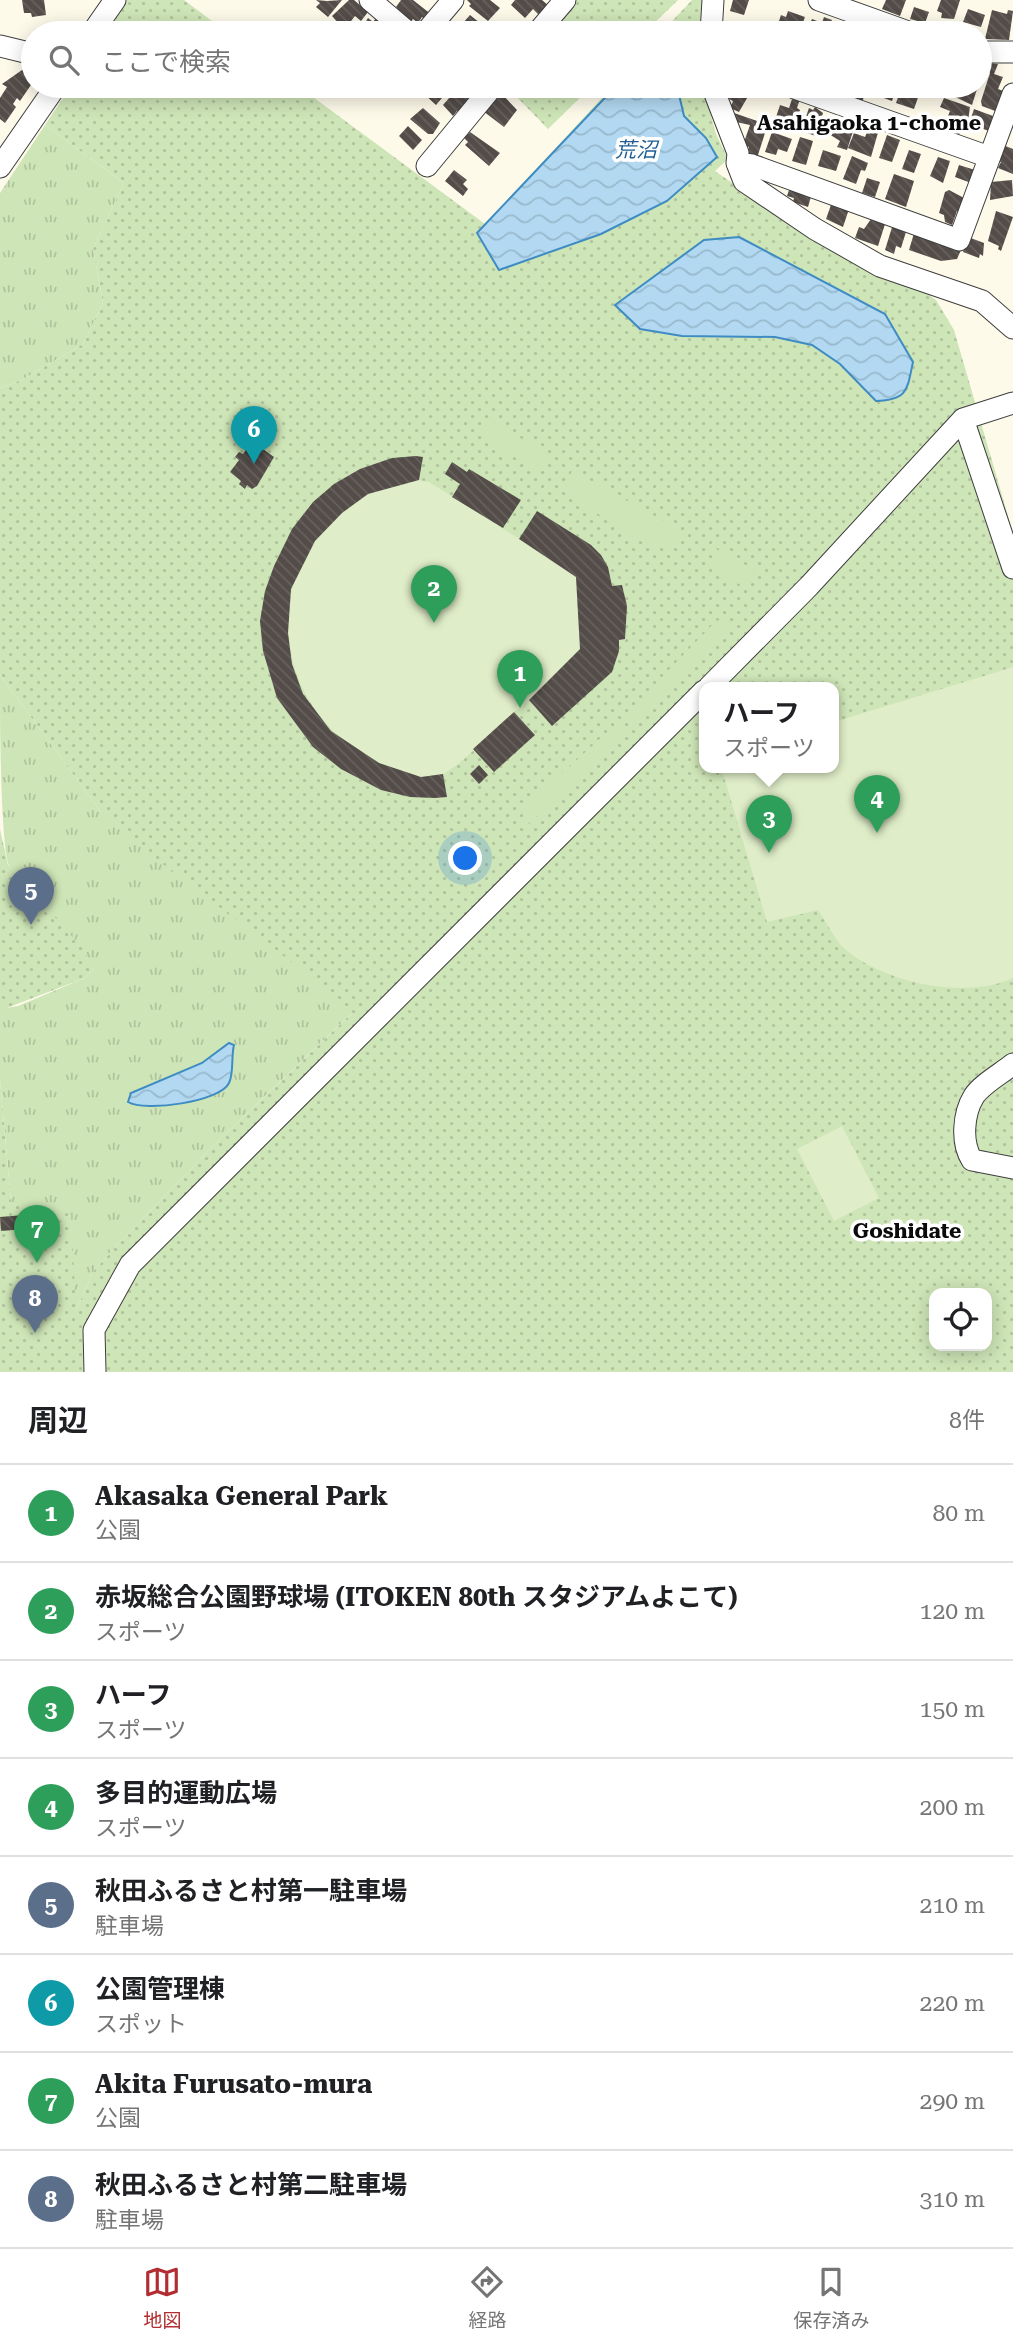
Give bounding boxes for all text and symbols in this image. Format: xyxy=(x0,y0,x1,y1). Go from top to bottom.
search box xyxy=(21,21,992,98)
icon: search xyxy=(45,41,83,79)
text: ここで検索 xyxy=(101,47,231,77)
district label: Asahigaoka 1-chome xyxy=(757,111,981,135)
water label: 荒沼 xyxy=(615,138,660,162)
pin: 6 xyxy=(231,406,277,464)
pin: 2 xyxy=(411,565,457,623)
pin: 1 xyxy=(497,650,543,708)
popup xyxy=(699,682,839,773)
text: ハーフ xyxy=(723,698,800,728)
text: スポーツ xyxy=(723,735,815,762)
pin: 4 xyxy=(854,775,900,833)
pin: 3 xyxy=(746,795,792,853)
your location xyxy=(448,841,482,875)
pin: 5 xyxy=(8,867,54,925)
pin: 7 xyxy=(14,1205,60,1263)
district label: Goshidate xyxy=(853,1219,961,1243)
pin: 8 xyxy=(12,1275,58,1333)
map controls xyxy=(929,1288,992,1351)
button: locate xyxy=(929,1288,992,1351)
text: 周辺 xyxy=(28,1403,88,1438)
text: 8件 xyxy=(949,1407,985,1434)
text: Akasaka General Park xyxy=(95,1481,388,1511)
text: 1 xyxy=(45,1500,57,1527)
text: 80 m xyxy=(932,1500,985,1527)
text: 公園 xyxy=(95,1517,141,1544)
text: 赤坂総合公園野球場 (ITOKEN 80th スタジアムよこて) xyxy=(95,1582,738,1612)
text: 2 xyxy=(45,1598,57,1625)
text: 120 m xyxy=(920,1598,985,1625)
text: スポーツ xyxy=(95,1619,187,1646)
text: ハーフ xyxy=(95,1680,171,1710)
text: 3 xyxy=(45,1696,57,1723)
text: 150 m xyxy=(920,1696,985,1723)
text: スポーツ xyxy=(95,1717,187,1744)
text: 多目的運動広場 xyxy=(95,1778,277,1808)
text: 4 xyxy=(45,1794,57,1821)
text: 200 m xyxy=(920,1794,985,1821)
text: スポーツ xyxy=(95,1815,187,1842)
text: 秋田ふるさと村第一駐車場 xyxy=(95,1876,407,1906)
text: 5 xyxy=(45,1892,57,1919)
text: 210 m xyxy=(920,1892,985,1919)
text: 駐車場 xyxy=(95,1913,164,1940)
text: 公園管理棟 xyxy=(95,1974,225,2004)
text: 6 xyxy=(45,1990,57,2017)
text: 220 m xyxy=(920,1990,985,2017)
text: スポット xyxy=(95,2011,187,2038)
text: Akita Furusato-mura xyxy=(95,2069,372,2099)
text: 7 xyxy=(45,2088,57,2115)
text: 290 m xyxy=(920,2088,985,2115)
text: 公園 xyxy=(95,2105,141,2132)
text: 秋田ふるさと村第二駐車場 xyxy=(95,2170,407,2200)
text: 8 xyxy=(45,2186,57,2213)
text: 310 m xyxy=(920,2186,985,2213)
text: 駐車場 xyxy=(95,2207,164,2234)
tab: 地図 xyxy=(143,2263,182,2332)
tab: 経路 xyxy=(468,2263,507,2332)
tab: 保存済み xyxy=(793,2263,870,2332)

